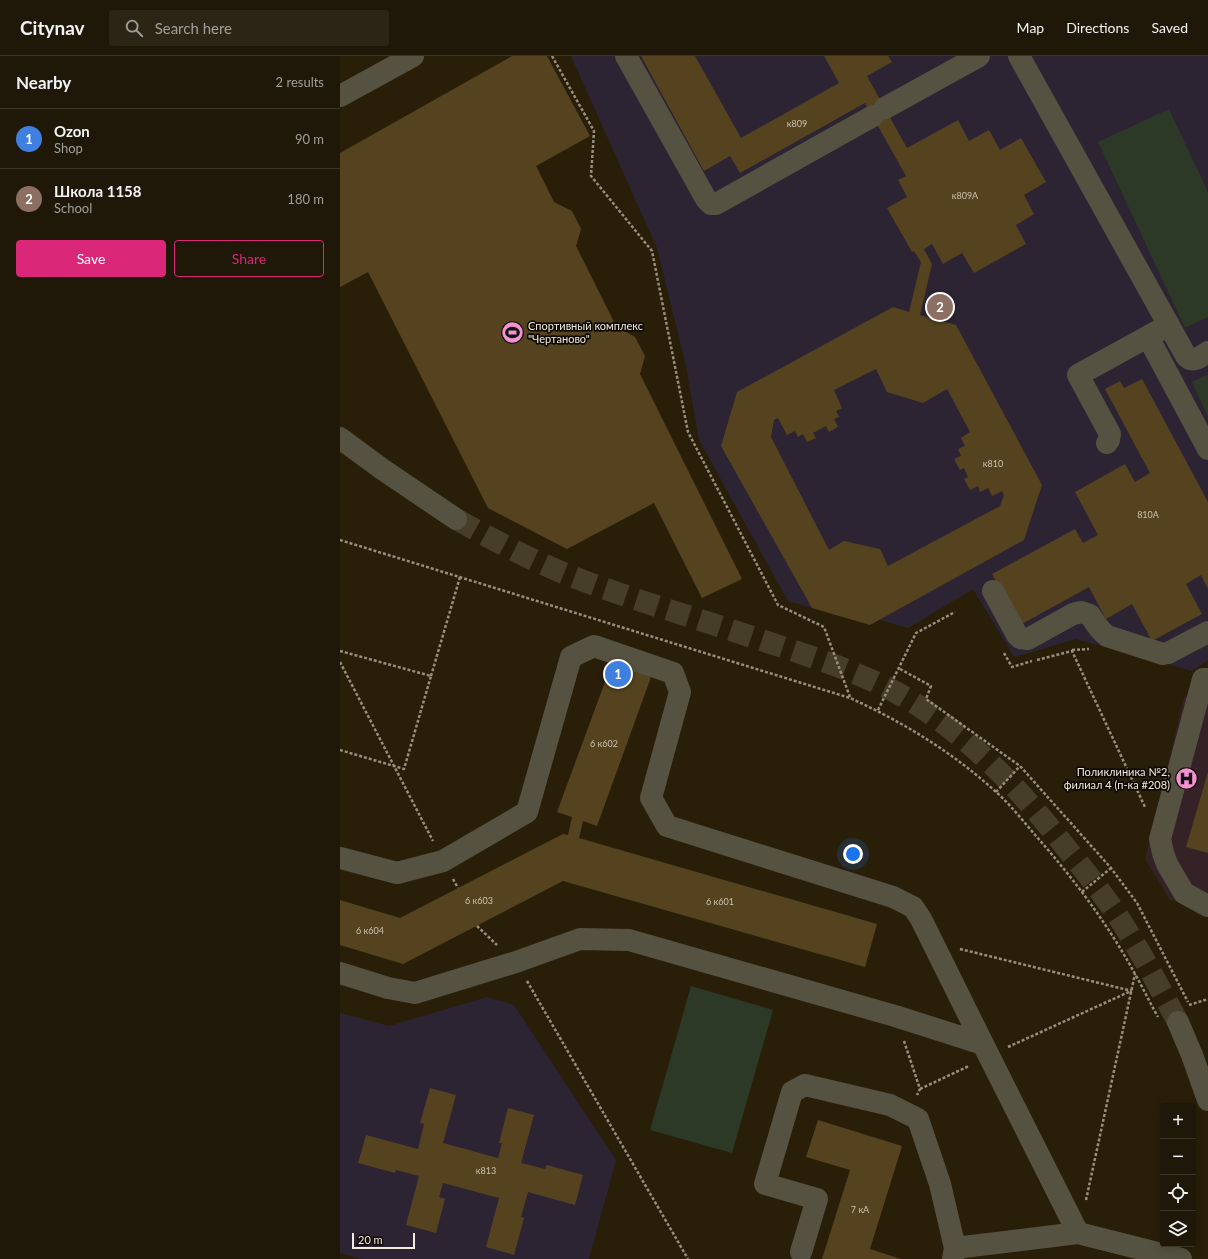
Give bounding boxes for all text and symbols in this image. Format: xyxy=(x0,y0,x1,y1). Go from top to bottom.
search box xyxy=(109,10,389,46)
text: Citynav xyxy=(20,16,85,39)
icon: search xyxy=(123,17,145,39)
text: Search here xyxy=(155,19,232,37)
text: Map xyxy=(1017,19,1044,36)
text: Directions xyxy=(1066,19,1129,36)
text: Saved xyxy=(1151,19,1188,36)
text: Nearby xyxy=(16,72,71,93)
text: 2 results xyxy=(276,74,324,90)
house number: к809 xyxy=(787,118,807,129)
text: Ozon xyxy=(54,122,90,140)
text: 1 xyxy=(25,131,33,147)
text: 90 m xyxy=(295,131,324,147)
text: Shop xyxy=(54,140,83,156)
text: Школа 1158 xyxy=(54,182,141,200)
house number: к809А xyxy=(952,190,979,201)
text: 2 xyxy=(25,191,33,207)
text: 180 m xyxy=(287,191,324,207)
text: School xyxy=(54,200,92,216)
button: Save xyxy=(16,240,166,277)
button: Share xyxy=(174,240,324,277)
pin: 2 xyxy=(927,292,953,322)
sports icon: Спортивный комплекс "Чертаново" xyxy=(499,319,525,345)
place label: Спортивный комплекс "Чертаново" xyxy=(528,319,643,345)
house number: к810 xyxy=(983,458,1003,469)
house number: 810А xyxy=(1137,509,1160,520)
pin: 1 xyxy=(605,659,631,689)
house number: 6 к602 xyxy=(590,738,618,749)
place label: Поликлиника №2, филиал 4 (п-ка #208) xyxy=(1064,765,1170,791)
hospital icon: Поликлиника №2, филиал 4 (п-ка #208) xyxy=(1173,765,1199,791)
your location xyxy=(843,844,863,864)
house number: 6 к603 xyxy=(465,895,493,906)
house number: 6 к601 xyxy=(706,896,734,907)
house number: 6 к604 xyxy=(356,925,384,936)
map controls xyxy=(1160,1103,1196,1247)
button: + xyxy=(1160,1103,1196,1139)
button: − xyxy=(1160,1139,1196,1175)
house number: к813 xyxy=(476,1165,496,1176)
button: locate xyxy=(1160,1175,1196,1211)
house number: 7 кА xyxy=(851,1204,870,1215)
button: layers xyxy=(1160,1211,1196,1247)
scale bar xyxy=(352,1231,415,1250)
text: 20 m xyxy=(358,1233,383,1246)

